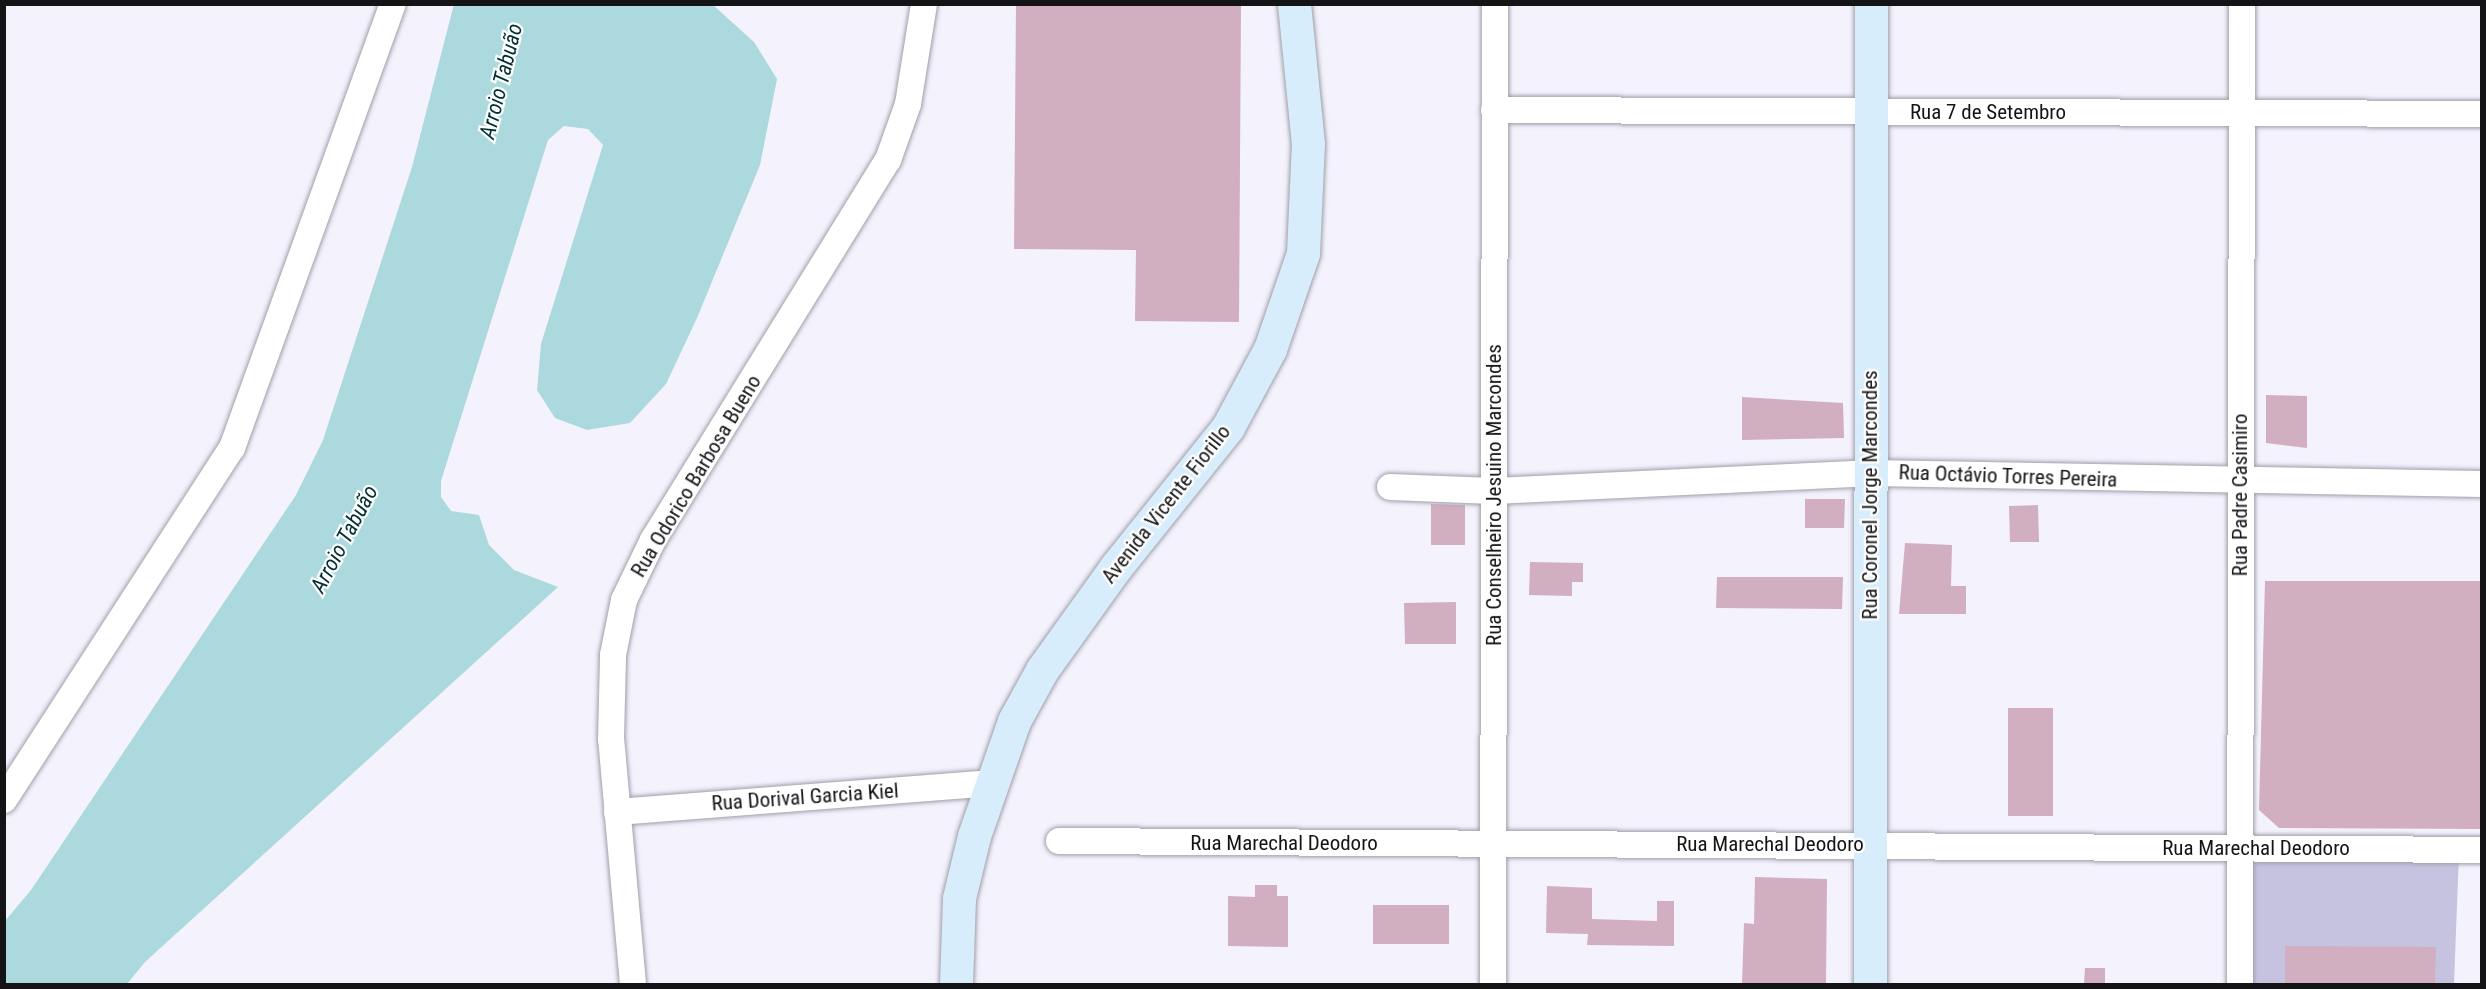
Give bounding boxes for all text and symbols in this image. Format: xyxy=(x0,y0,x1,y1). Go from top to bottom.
water label: Arroio Tabuão xyxy=(474,20,528,142)
street label: Rua 7 de Setembro xyxy=(1910,99,2066,125)
street label: Rua Conselheiro Jesuino Marcondes xyxy=(1481,344,1507,646)
street label: Rua Odorico Barbosa Bueno xyxy=(626,370,766,582)
street label: Rua Coronel Jorge Marcondes xyxy=(1857,370,1883,620)
street label: Rua Padre Casimiro xyxy=(2227,414,2253,576)
street label: Avenida Vicente Fiorillo xyxy=(1096,420,1236,588)
street label: Rua Octávio Torres Pereira xyxy=(1898,460,2118,492)
water label: Arroio Tabuão xyxy=(305,481,383,597)
street label: Rua Dorival Garcia Kiel xyxy=(711,778,899,816)
street label: Rua Marechal Deodoro xyxy=(1190,830,1378,856)
street label: Rua Marechal Deodoro xyxy=(1676,831,1864,857)
street label: Rua Marechal Deodoro xyxy=(2162,835,2350,861)

